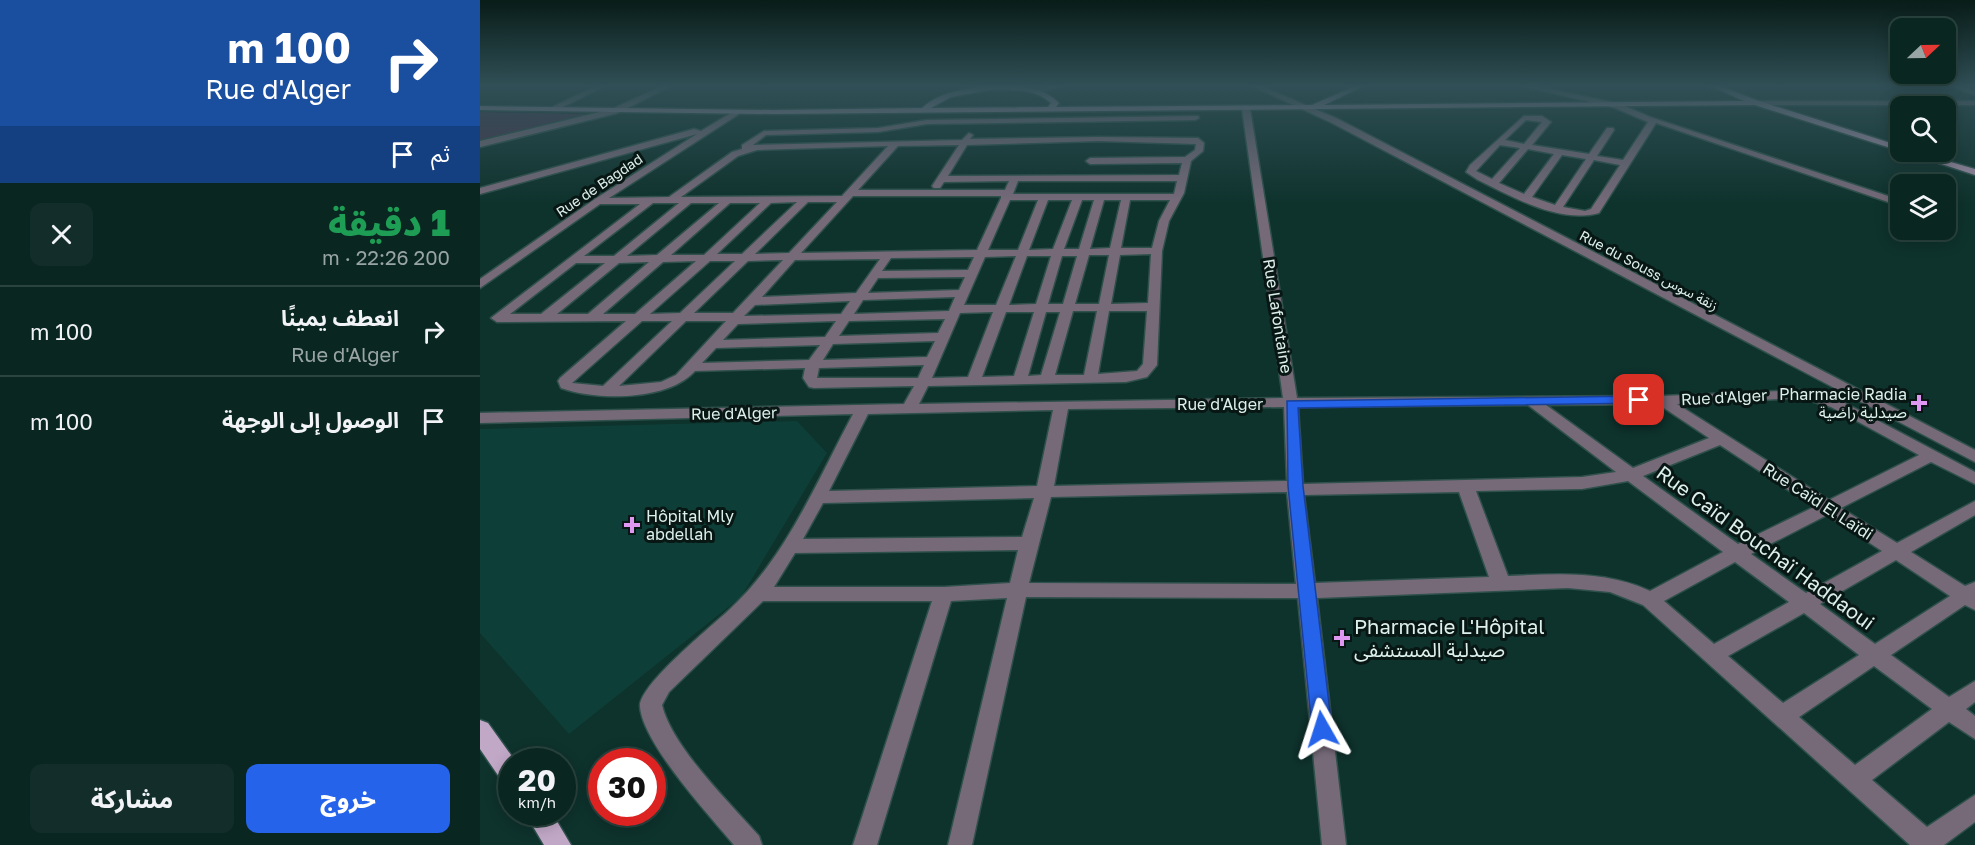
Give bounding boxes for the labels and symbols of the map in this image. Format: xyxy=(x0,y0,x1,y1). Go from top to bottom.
north arrow xyxy=(1890,18,1956,84)
street label: Rue de Bagdad xyxy=(553,150,645,220)
street label: Rue du Souss زنقة سوس xyxy=(1576,226,1721,315)
street label: Rue Lafontaine xyxy=(1259,257,1297,375)
pin xyxy=(1613,374,1664,425)
place label: Pharmacie Radia صيدلية راضية xyxy=(1779,384,1907,422)
street label: Rue d'Alger xyxy=(1680,385,1768,409)
street label: Rue d'Alger xyxy=(1177,394,1263,414)
marker: Pharmacie Radia صيدلية راضية xyxy=(1912,396,1926,410)
street label: Rue d'Alger xyxy=(691,402,777,424)
street label: Rue Caïd El Laïdi xyxy=(1759,458,1877,544)
street label: Rue Caïd Bouchaï Haddaoui xyxy=(1652,460,1880,634)
place label: Hôpital Mly abdellah xyxy=(646,506,734,544)
marker: Hôpital Mly abdellah xyxy=(623,516,641,534)
place label: Pharmacie L'Hôpital صيدلية المستشفى xyxy=(1354,614,1545,662)
marker: Pharmacie L'Hôpital صيدلية المستشفى xyxy=(1335,631,1349,645)
position arrow xyxy=(1290,697,1354,761)
speed limit sign: 30 xyxy=(588,748,666,826)

